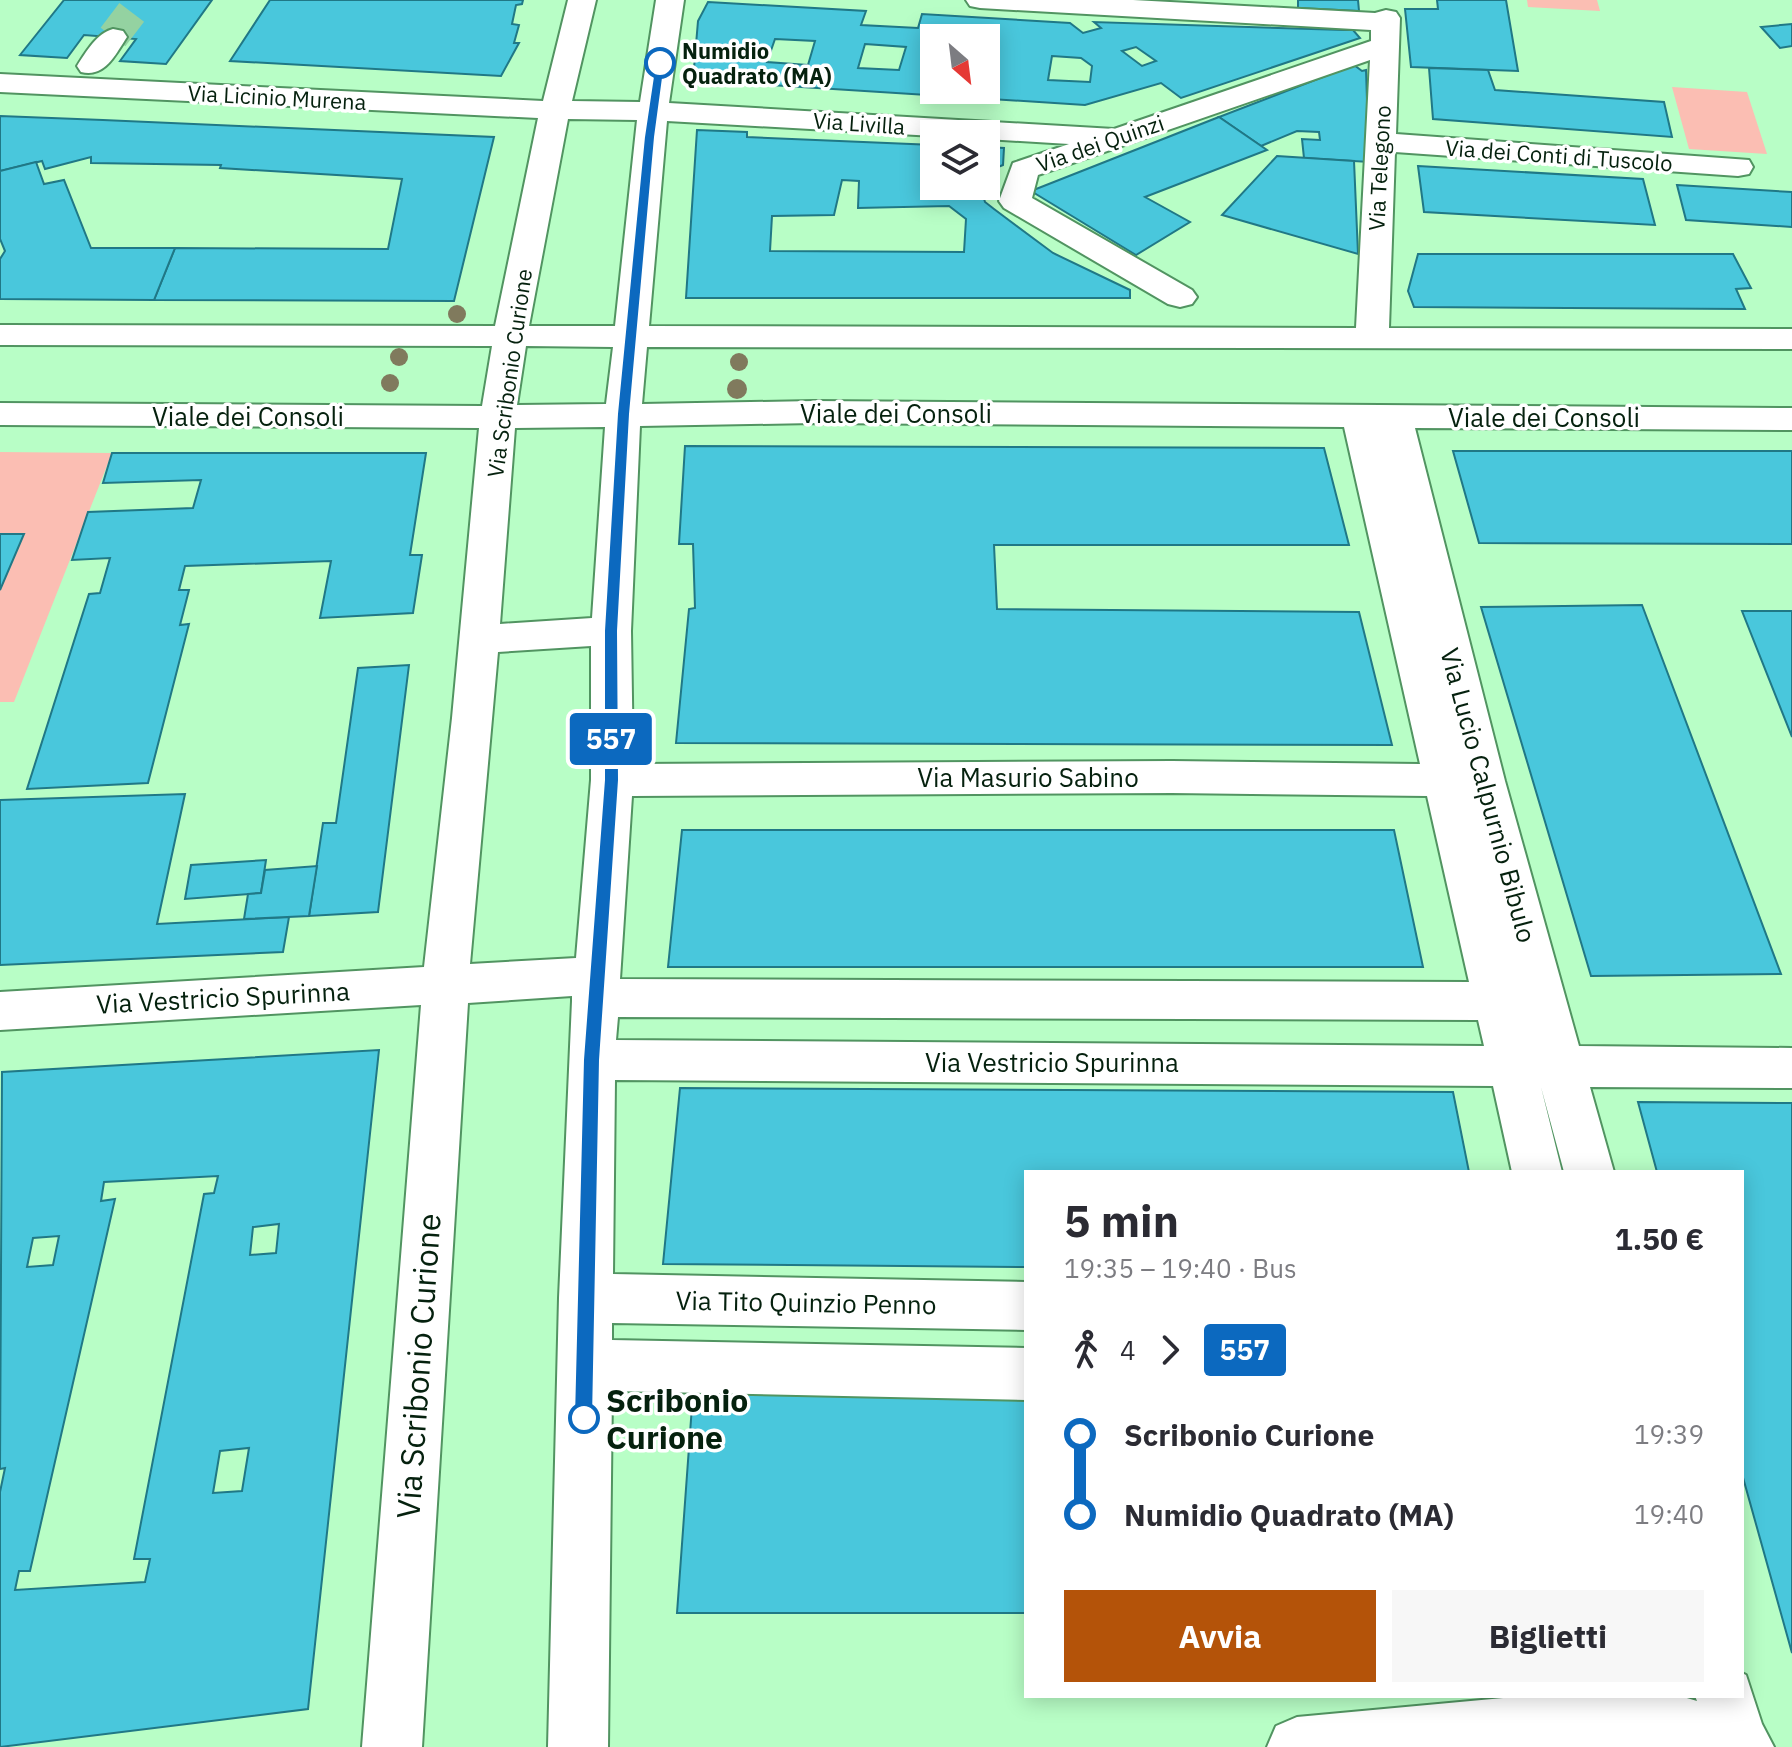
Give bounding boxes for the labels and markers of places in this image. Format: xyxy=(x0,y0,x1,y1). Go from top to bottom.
place label: Numidio Quadrato (MA) xyxy=(682,36,832,90)
marker: Numidio Quadrato (MA) xyxy=(645,48,675,78)
place label: Scribonio Curione xyxy=(606,1379,748,1458)
marker: Scribonio Curione xyxy=(569,1403,599,1433)

